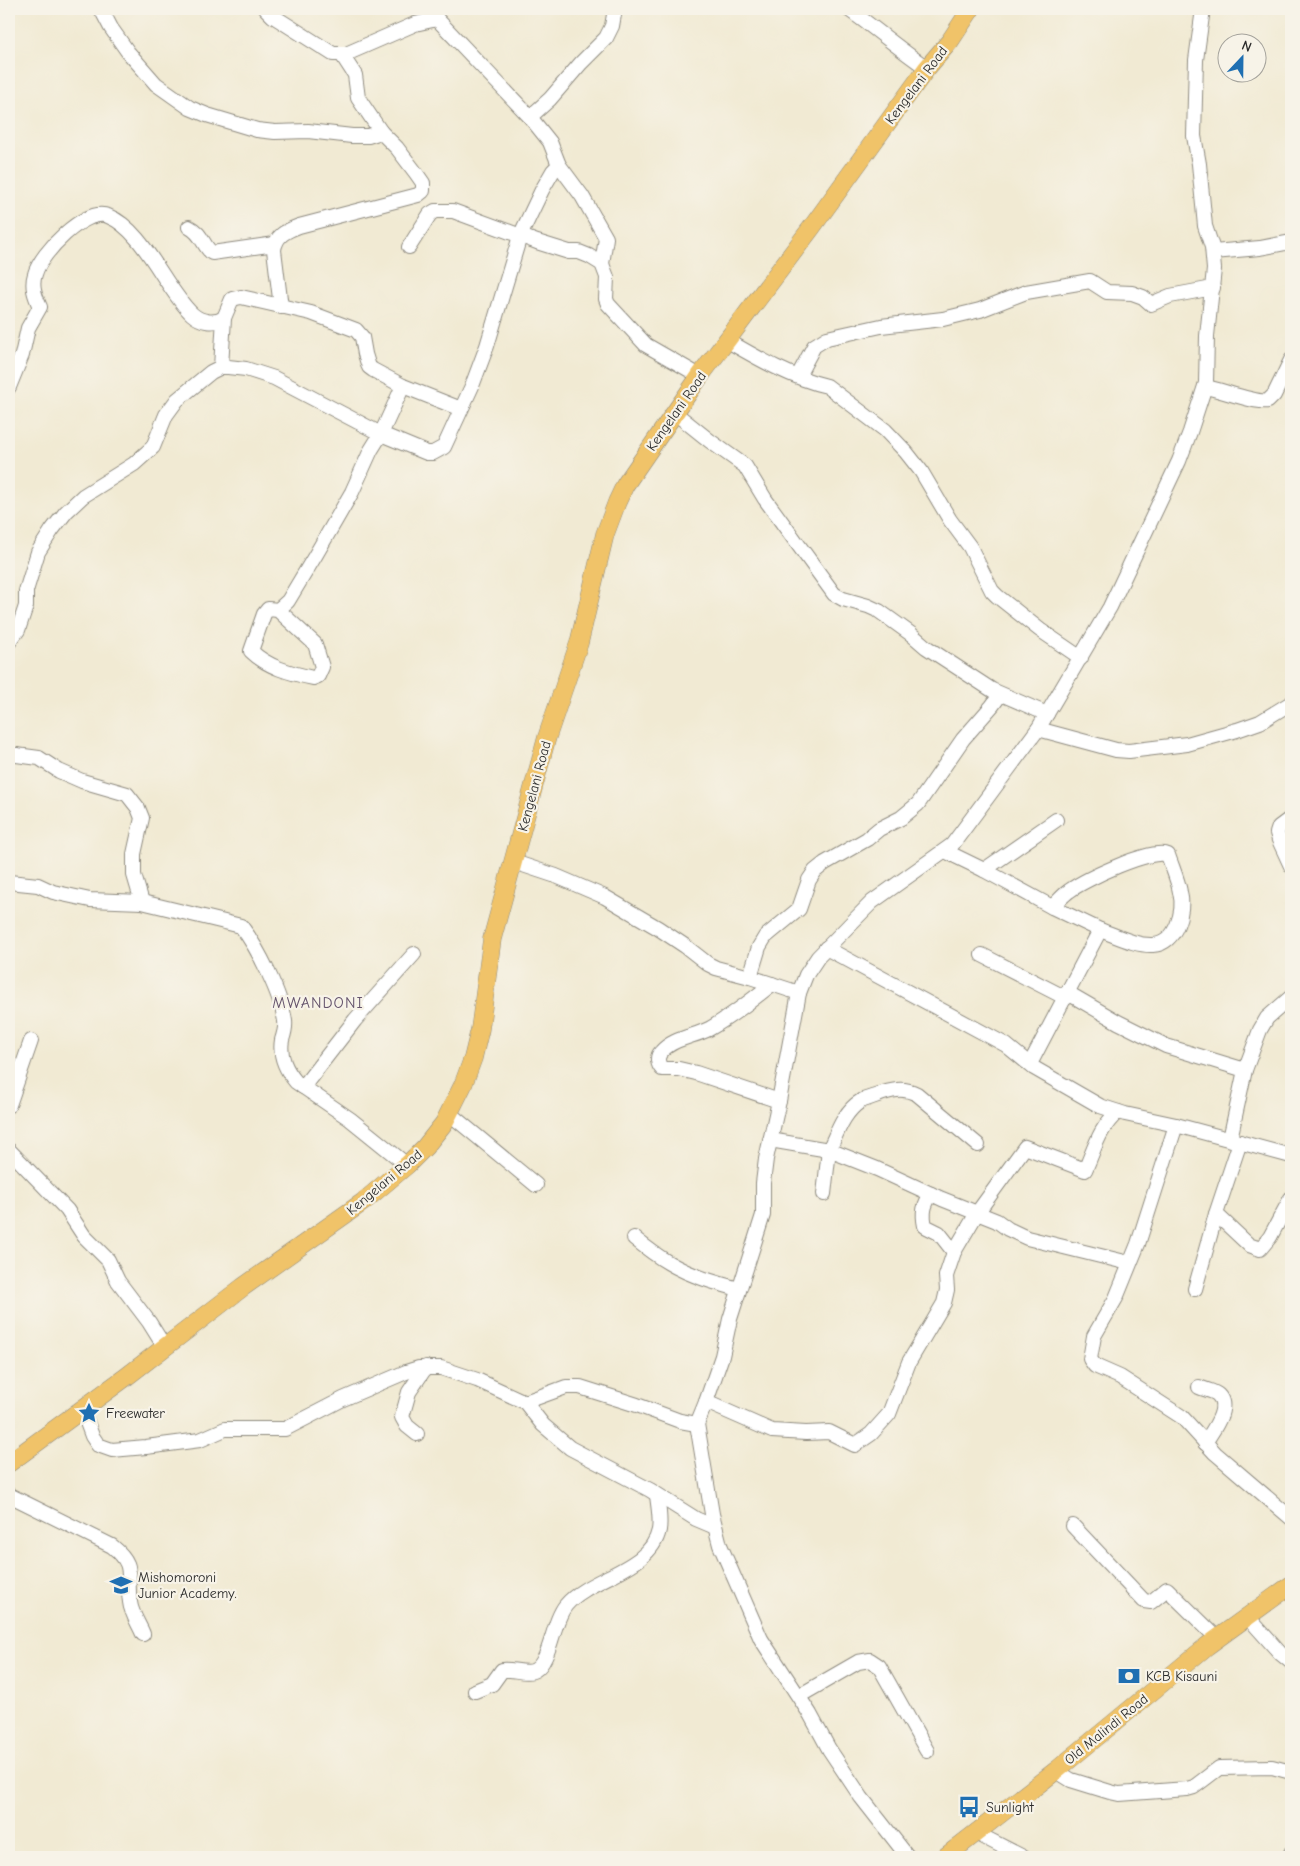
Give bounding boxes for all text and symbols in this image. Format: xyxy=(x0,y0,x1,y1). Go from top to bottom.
north arrow xyxy=(1218,32,1268,82)
text: N xyxy=(1239,37,1254,56)
street label: Kengelani Road xyxy=(882,43,951,128)
street label: Kengelani Road xyxy=(643,368,710,454)
street label: Kengelani Road xyxy=(514,739,555,833)
district label: MWANDONI xyxy=(272,994,364,1012)
street label: Kengelani Road xyxy=(343,1146,425,1219)
place icon: Freewater xyxy=(76,1400,102,1426)
place label: Freewater xyxy=(106,1405,165,1422)
place label: Mishomoroni Junior Academy. xyxy=(138,1569,237,1602)
school or university icon: Mishomoroni Junior Academy. xyxy=(108,1572,134,1598)
bank icon: KCB Kisauni xyxy=(1116,1663,1142,1689)
place label: KCB Kisauni xyxy=(1146,1668,1217,1685)
street label: Old Malindi Road xyxy=(1061,1690,1152,1768)
bus stop icon: Sunlight xyxy=(956,1794,982,1820)
place label: Sunlight xyxy=(986,1799,1035,1816)

